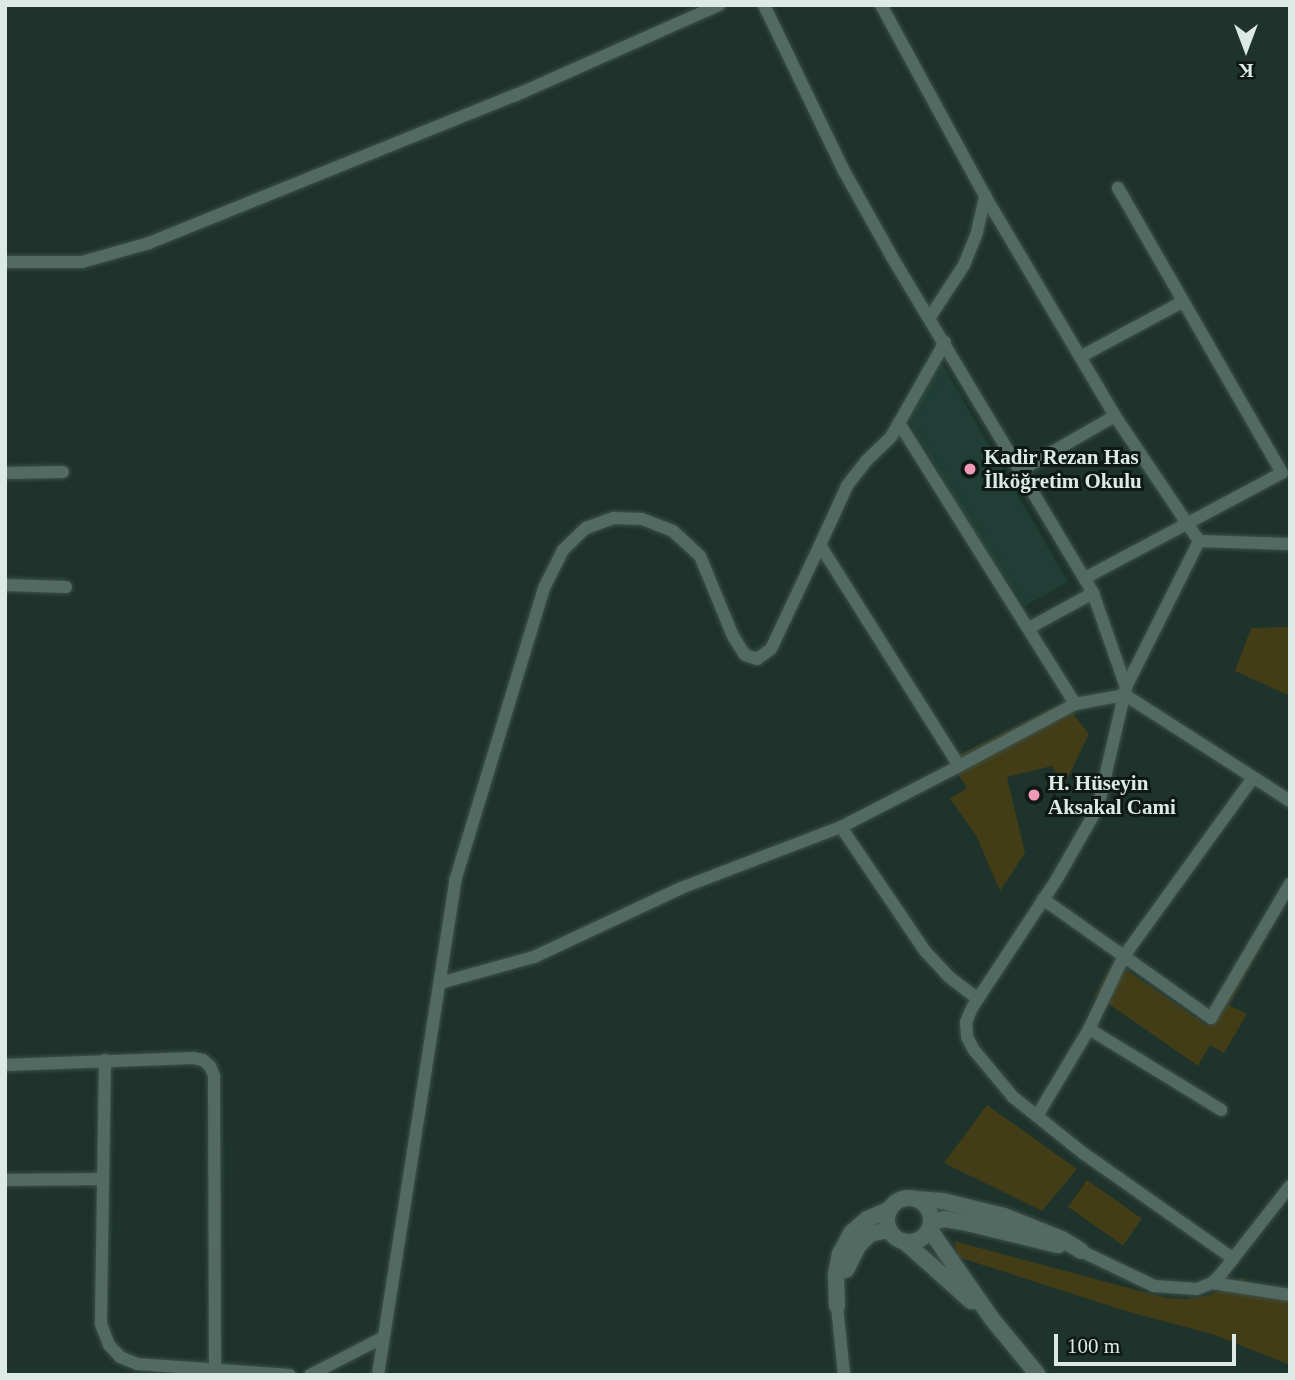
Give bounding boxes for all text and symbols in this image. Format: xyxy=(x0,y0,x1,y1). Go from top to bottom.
north arrow xyxy=(1211,14,1281,84)
text: K xyxy=(1239,60,1253,81)
place label: Kadir Rezan Has İlköğretim Okulu xyxy=(984,444,1142,494)
marker: Kadir Rezan Has İlköğretim Okulu xyxy=(962,461,978,477)
place label: H. Hüseyin Aksakal Cami xyxy=(1048,770,1176,820)
marker: H. Hüseyin Aksakal Cami xyxy=(1026,787,1042,803)
scale bar xyxy=(1057,1320,1239,1364)
text: 100 m xyxy=(1067,1334,1120,1358)

